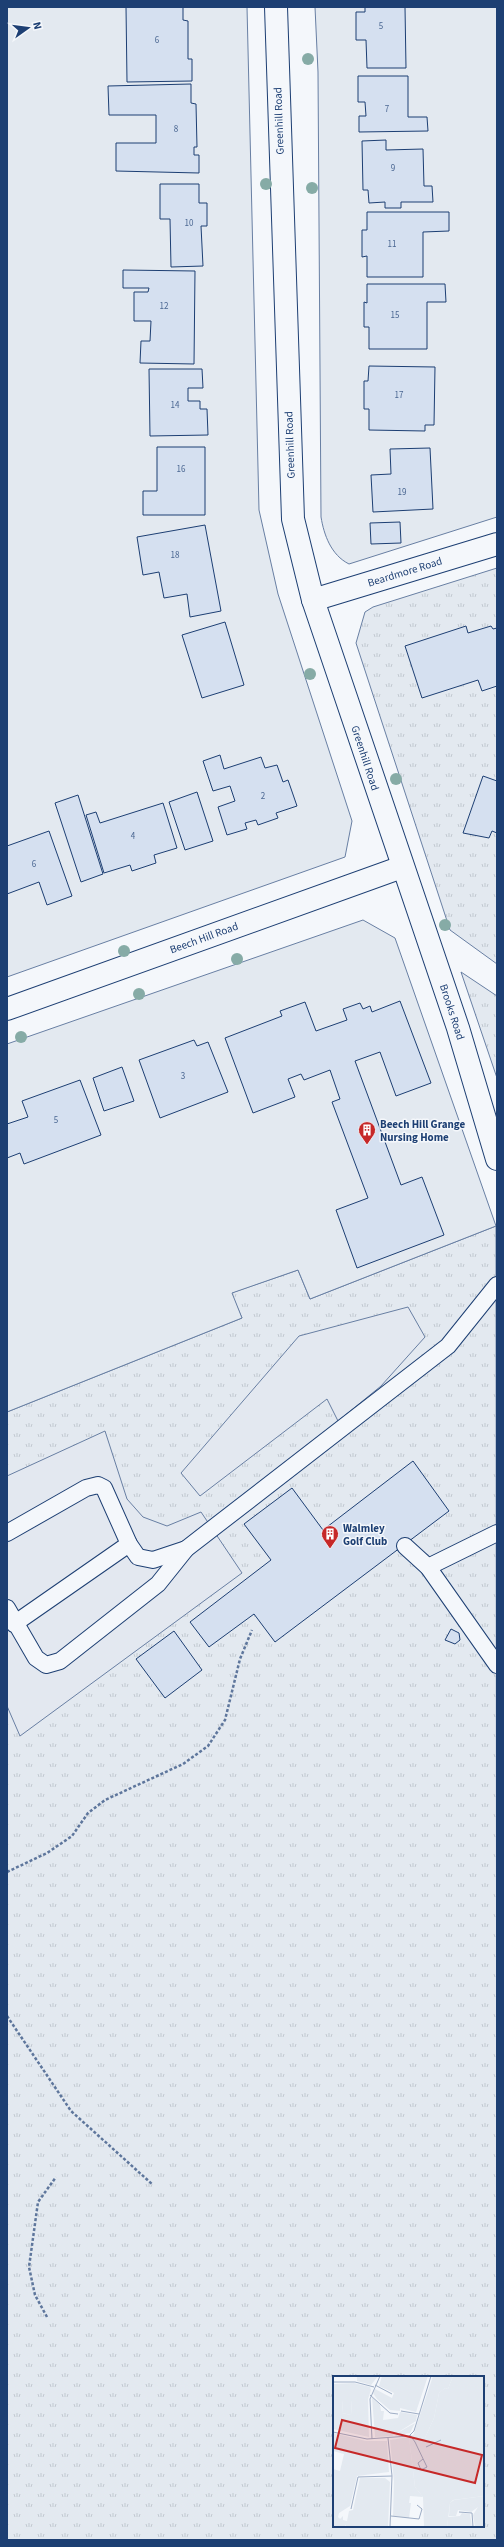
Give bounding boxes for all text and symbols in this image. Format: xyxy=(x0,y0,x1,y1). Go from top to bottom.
north arrow xyxy=(8,8,48,48)
text: N xyxy=(29,20,45,31)
house number: 5 xyxy=(379,20,384,33)
house number: 6 xyxy=(155,34,160,47)
street label: Greenhill Road xyxy=(270,87,288,155)
house number: 7 xyxy=(385,103,390,116)
house number: 8 xyxy=(174,123,179,136)
house number: 9 xyxy=(391,162,396,175)
house number: 10 xyxy=(185,217,194,230)
house number: 11 xyxy=(388,238,396,251)
house number: 12 xyxy=(160,300,169,313)
house number: 15 xyxy=(391,309,400,322)
house number: 17 xyxy=(395,389,404,402)
house number: 14 xyxy=(171,399,180,412)
street label: Greenhill Road xyxy=(281,411,299,479)
house number: 16 xyxy=(177,463,186,476)
house number: 19 xyxy=(398,486,407,499)
house number: 18 xyxy=(171,549,180,562)
street label: Beardmore Road xyxy=(366,554,444,590)
street label: Greenhill Road xyxy=(347,724,383,792)
house number: 2 xyxy=(261,790,266,803)
house number: 4 xyxy=(131,830,136,843)
house number: 6 xyxy=(32,858,37,871)
street label: Beech Hill Road xyxy=(168,919,240,957)
street label: Brooks Road xyxy=(436,982,468,1042)
house number: 3 xyxy=(181,1070,186,1083)
house number: 5 xyxy=(54,1114,59,1127)
place label: Beech Hill Grange Nursing Home xyxy=(380,1117,465,1145)
building icon: Beech Hill Grange Nursing Home xyxy=(357,1120,377,1145)
place label: Walmley Golf Club xyxy=(343,1521,387,1549)
building icon: Walmley Golf Club xyxy=(320,1524,340,1549)
inset map xyxy=(333,2376,484,2527)

